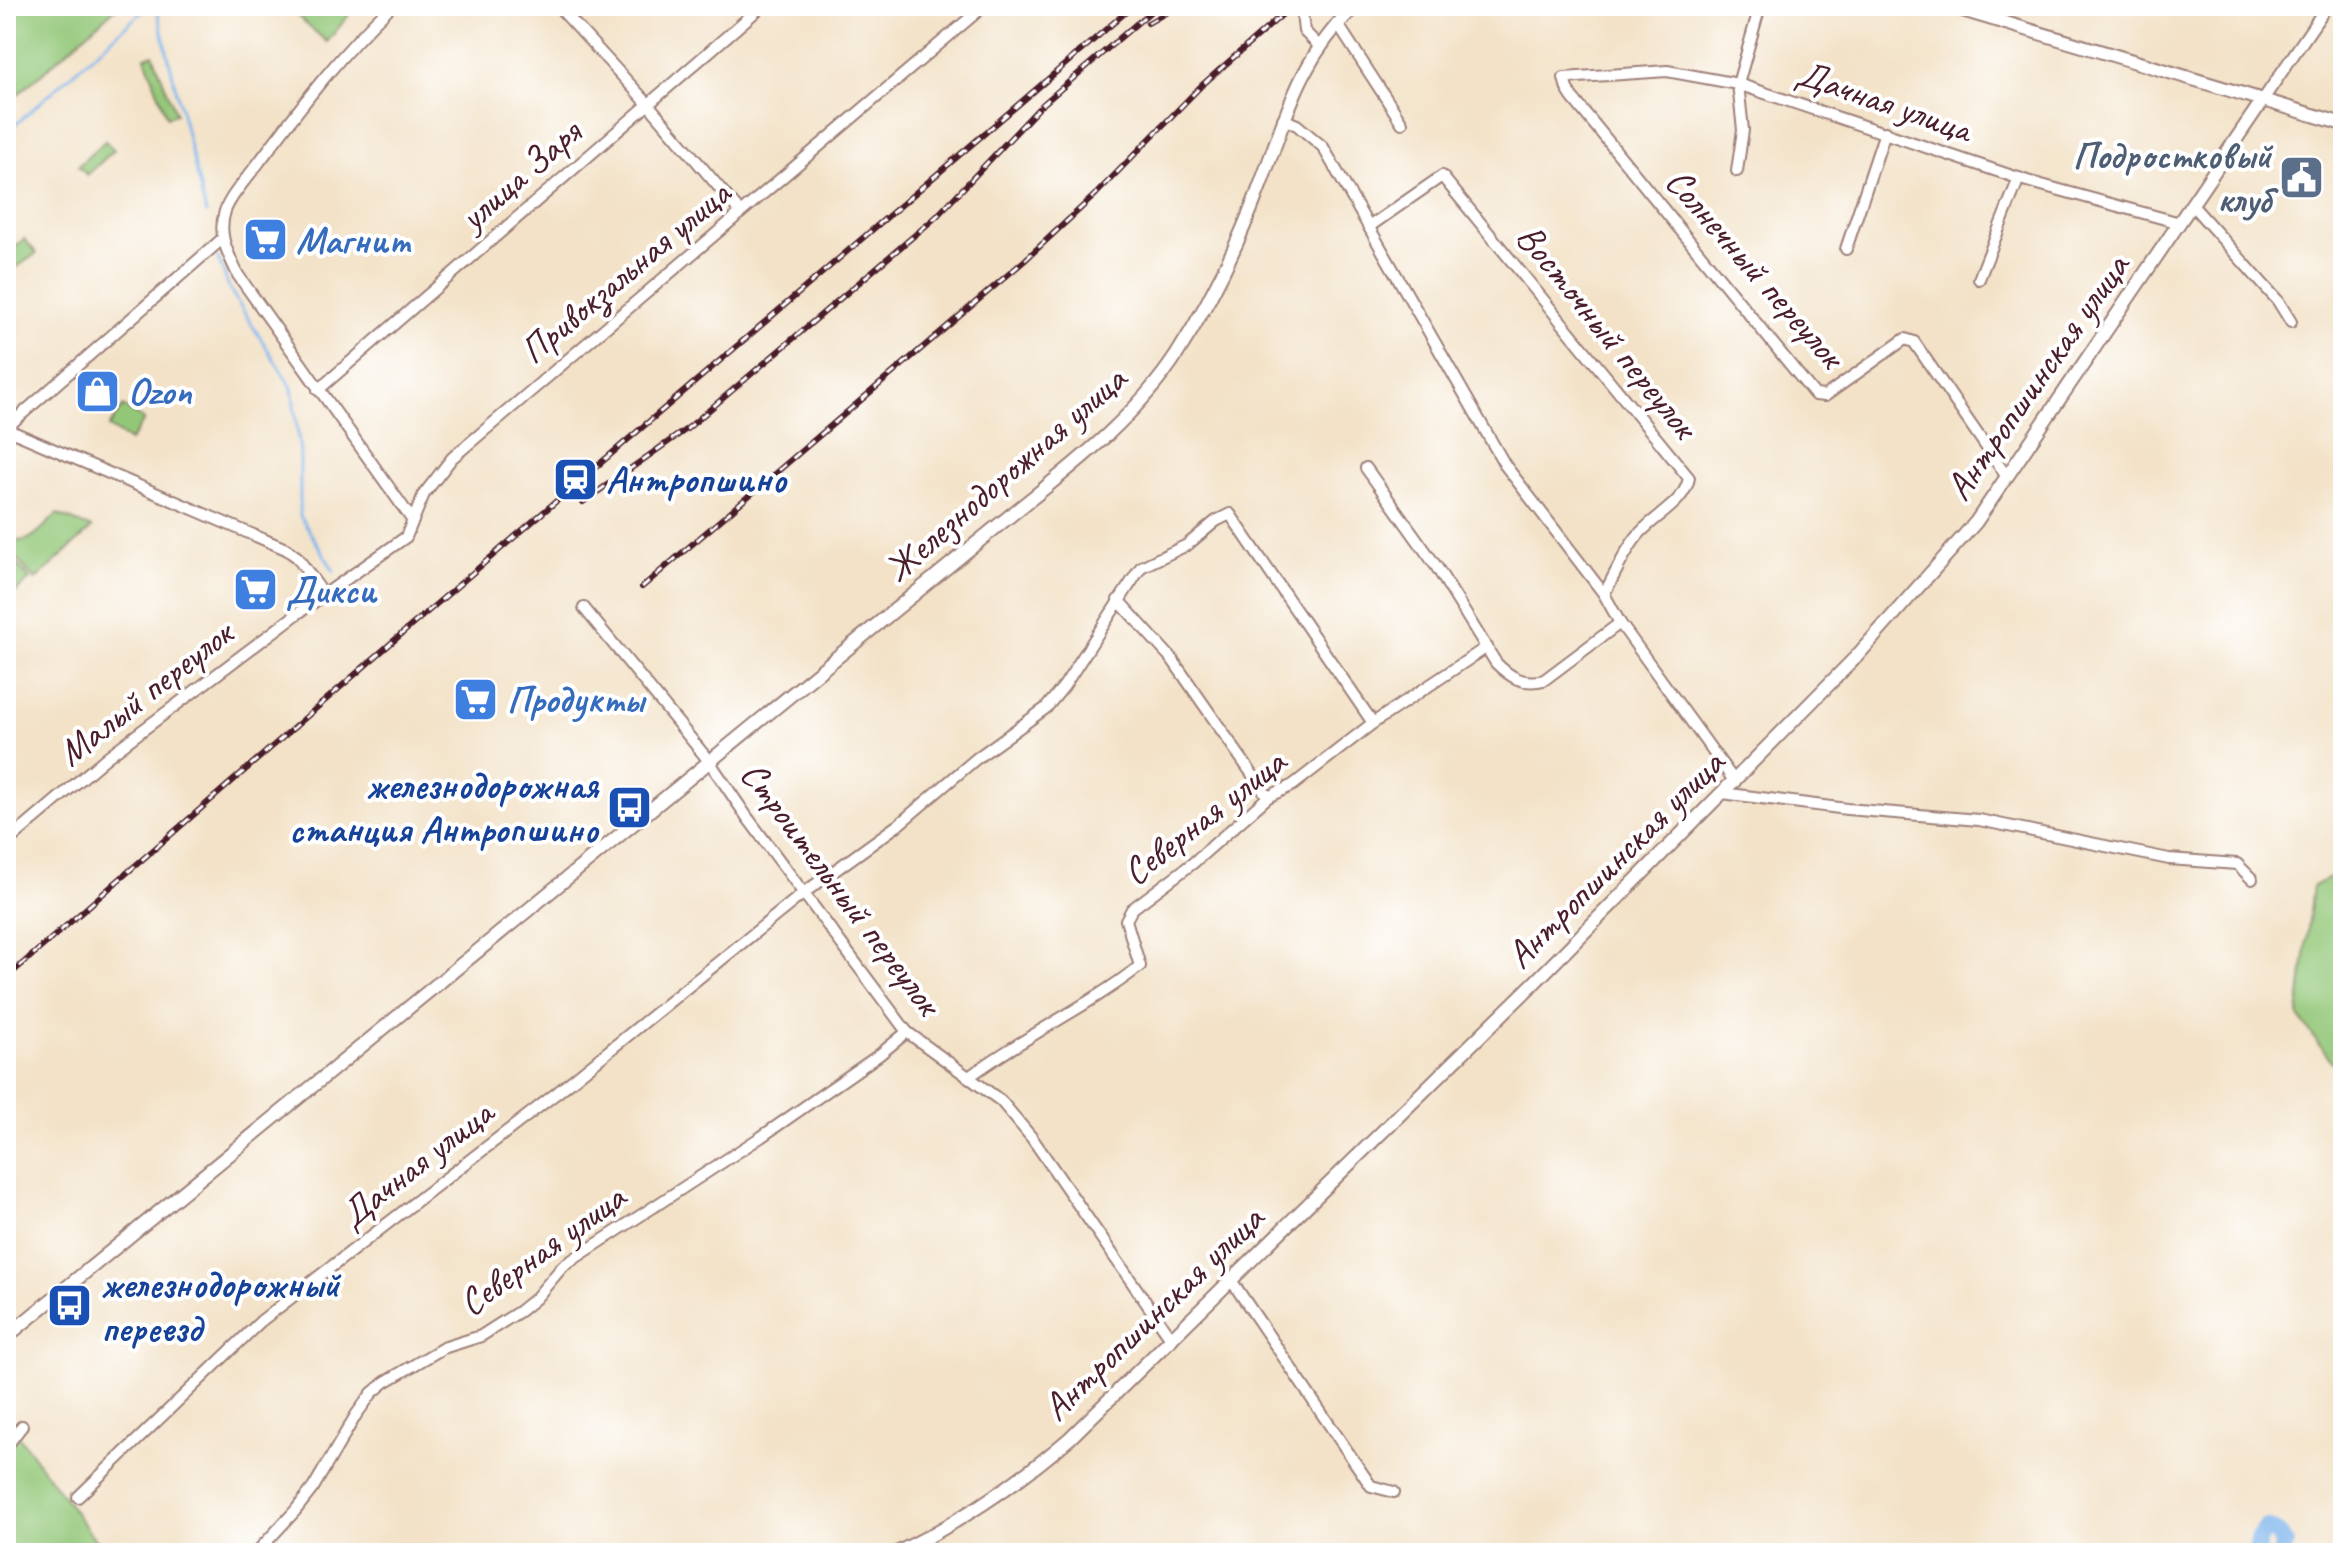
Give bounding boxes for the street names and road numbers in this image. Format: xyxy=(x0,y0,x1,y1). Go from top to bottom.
street label: Дачная улица xyxy=(1790,49,1981,154)
street label: улица Заря xyxy=(448,107,593,242)
street label: Солнечный переулок xyxy=(1655,158,1857,381)
street label: Привокзальная улица xyxy=(510,169,742,374)
street label: Восточный переулок xyxy=(1506,214,1710,451)
street label: Антропшинская улица xyxy=(1935,243,2141,509)
street label: Железнодорожная улица xyxy=(874,354,1138,592)
street label: Малый переулок xyxy=(48,608,245,776)
street label: Северная улица xyxy=(1113,737,1297,895)
street label: Антропшинская улица xyxy=(1496,738,1736,978)
street label: Строительный переулок xyxy=(730,752,954,1027)
street label: Дачная улица xyxy=(330,1087,505,1238)
street label: Северная улица xyxy=(450,1173,636,1326)
street label: Антропшинская улица xyxy=(1033,1194,1275,1430)

